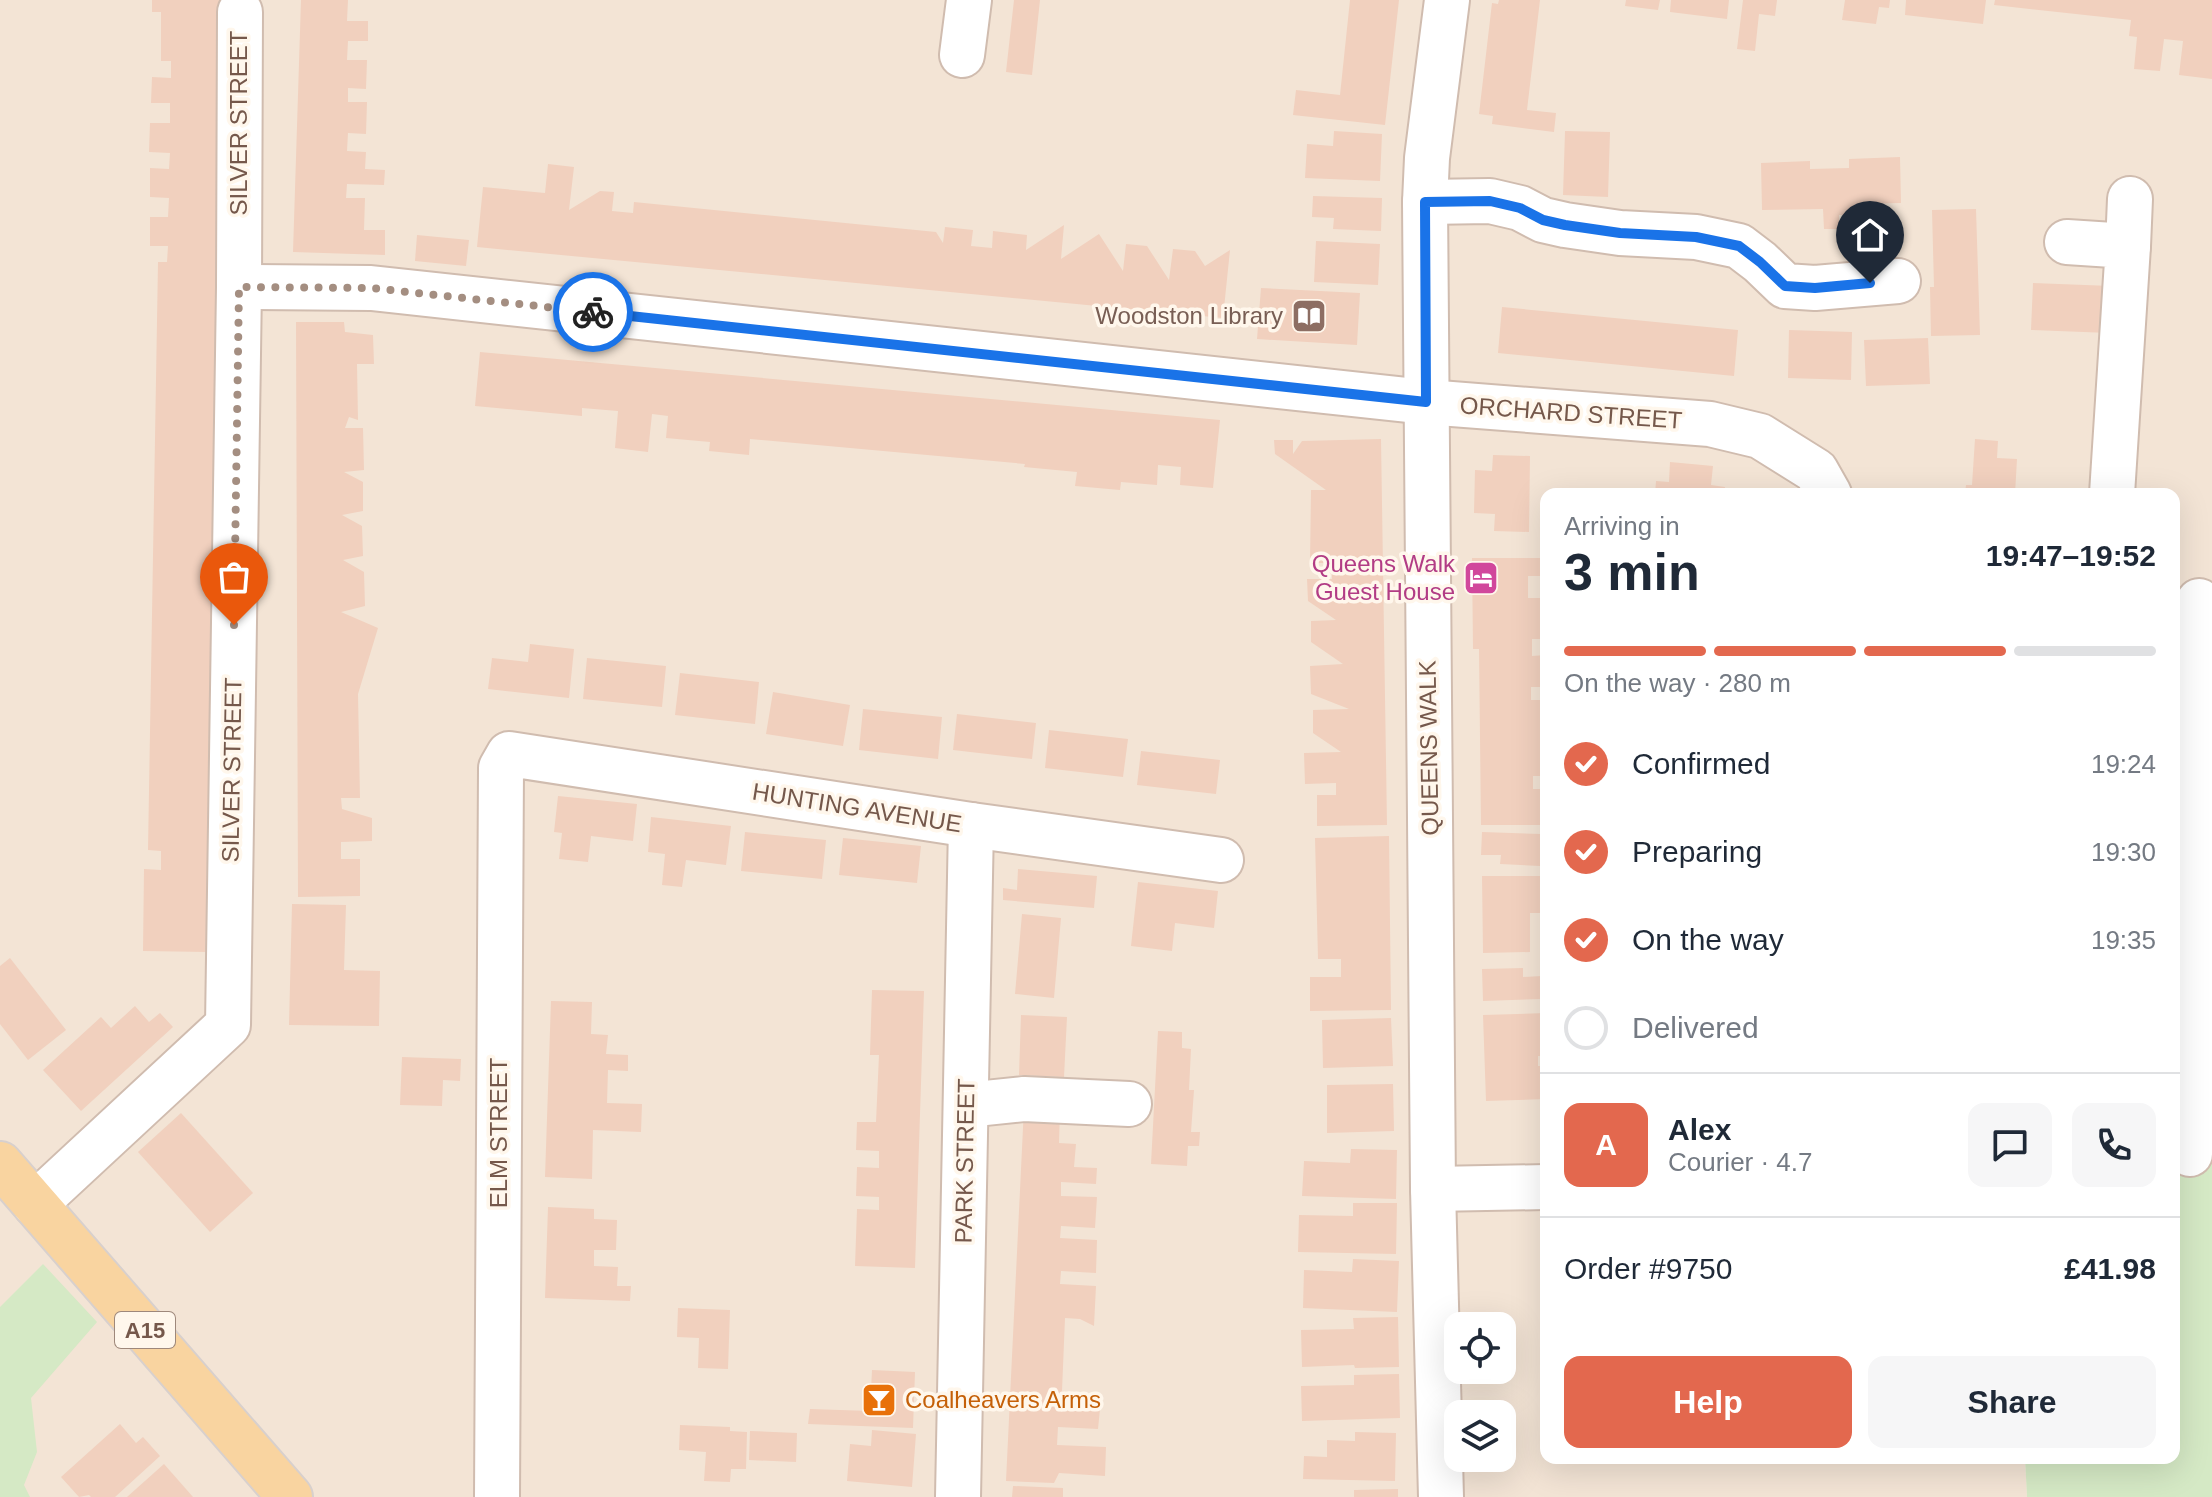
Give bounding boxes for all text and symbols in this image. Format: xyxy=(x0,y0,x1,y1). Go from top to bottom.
street label: SILVER STREET xyxy=(225,30,252,215)
pin xyxy=(1836,201,1904,283)
icon: home xyxy=(1848,213,1892,257)
courier xyxy=(553,272,633,352)
icon: bike xyxy=(571,290,615,334)
library icon: Woodston Library xyxy=(1290,297,1328,335)
place label: Woodston Library xyxy=(1095,302,1283,329)
street label: ORCHARD STREET xyxy=(1459,391,1683,434)
text: Arriving in xyxy=(1564,511,1680,541)
text: 19:47–19:52 xyxy=(1986,539,2156,572)
pin xyxy=(200,543,268,625)
text: 3 min xyxy=(1564,543,1700,601)
place label: Queens Walk Guest House xyxy=(1312,550,1456,605)
icon: bag xyxy=(212,555,256,599)
hotel icon: Queens Walk Guest House xyxy=(1462,559,1500,597)
street label: QUEENS WALK xyxy=(1413,660,1444,836)
text: On the way · 280 m xyxy=(1564,668,1791,698)
street label: SILVER STREET xyxy=(216,677,247,863)
icon: check xyxy=(1564,742,1608,786)
text: Confirmed xyxy=(1632,747,1770,780)
text: 19:24 xyxy=(2091,749,2156,779)
street label: HUNTING AVENUE xyxy=(750,778,964,837)
icon: check xyxy=(1564,830,1608,874)
text: Preparing xyxy=(1632,835,1762,868)
text: 19:30 xyxy=(2091,837,2156,867)
icon: check xyxy=(1564,918,1608,962)
text: On the way xyxy=(1632,923,1784,956)
text: 19:35 xyxy=(2091,925,2156,955)
text: Delivered xyxy=(1632,1011,1759,1044)
street label: ELM STREET xyxy=(485,1057,512,1208)
street label: PARK STREET xyxy=(950,1078,979,1244)
button: chat xyxy=(1968,1103,2052,1187)
button: phone xyxy=(2072,1103,2156,1187)
text: Alex xyxy=(1668,1113,1731,1146)
text: A xyxy=(1595,1128,1617,1161)
text: Courier · 4.7 xyxy=(1668,1147,1813,1177)
text: Order #9750 xyxy=(1564,1252,1732,1285)
text: £41.98 xyxy=(2064,1252,2156,1285)
road number: A15 xyxy=(115,1312,175,1348)
map controls xyxy=(1444,1312,1516,1472)
button: locate xyxy=(1444,1312,1516,1384)
button: Help xyxy=(1564,1356,1852,1448)
button: Share xyxy=(1868,1356,2156,1448)
bar icon: Coalheavers Arms xyxy=(860,1381,898,1419)
place label: Coalheavers Arms xyxy=(905,1386,1101,1413)
button: layers xyxy=(1444,1400,1516,1472)

